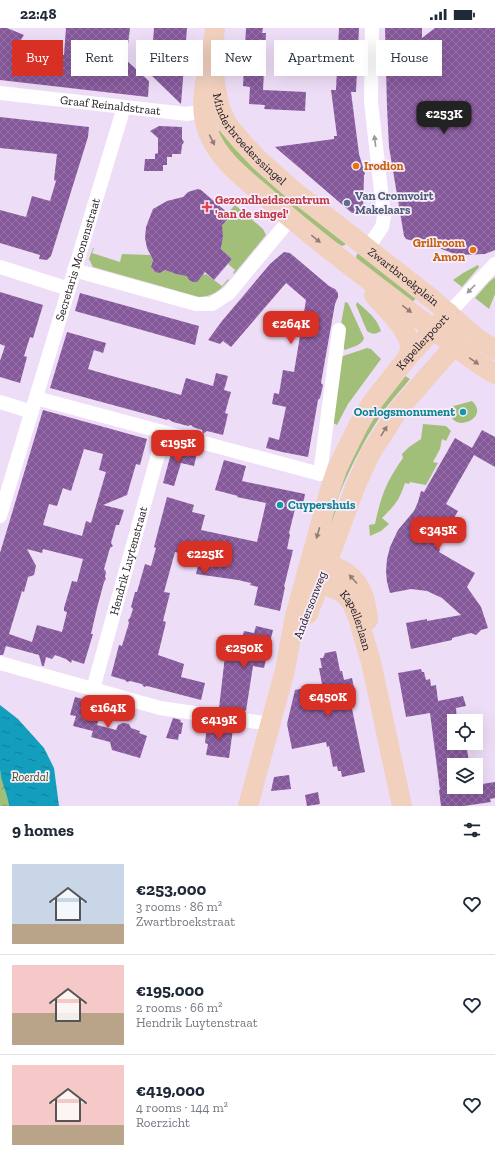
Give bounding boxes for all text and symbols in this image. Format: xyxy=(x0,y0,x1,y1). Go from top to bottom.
text: 22:48 xyxy=(20,5,56,23)
chip: Buy xyxy=(12,40,63,76)
chip: Rent xyxy=(71,40,128,76)
chip: Filters xyxy=(136,40,203,76)
chip: New xyxy=(211,40,266,76)
chip: Apartment xyxy=(274,40,368,76)
chip: House xyxy=(376,40,442,76)
street label: Minderbroederssingel xyxy=(210,92,289,188)
street label: Graaf Reinaldstraat xyxy=(59,93,162,118)
pin: €253K xyxy=(416,101,472,135)
text: €253K xyxy=(425,106,463,121)
one-way arrow xyxy=(209,134,215,145)
one-way arrow xyxy=(372,135,379,147)
place label: Irodion xyxy=(364,159,404,173)
marker: Irodion xyxy=(351,161,361,171)
place label: Van Cromvoirt Makelaars xyxy=(355,189,434,217)
place label: Gezondheidscentrum 'aan de singel' xyxy=(215,193,330,221)
street label: Secretaris Moonenstraat xyxy=(53,196,103,323)
marker: Van Cromvoirt Makelaars xyxy=(342,198,352,208)
marker: Gezondheidscentrum 'aan de singel' xyxy=(202,202,212,212)
one-way arrow xyxy=(311,235,321,243)
place label: Grillroom Amon xyxy=(413,236,465,264)
street label: Zwartbroekplein xyxy=(365,245,442,309)
marker: Grillroom Amon xyxy=(468,245,478,255)
one-way arrow xyxy=(466,284,476,294)
one-way arrow xyxy=(402,305,413,313)
street label: Kapellerpoort xyxy=(393,310,452,373)
pin: €264K xyxy=(263,311,319,345)
text: €264K xyxy=(272,316,310,331)
one-way arrow xyxy=(469,357,479,365)
place label: Oorlogsmonument xyxy=(354,405,455,419)
marker: Oorlogsmonument xyxy=(458,407,468,417)
one-way arrow xyxy=(381,425,388,437)
pin: €195K xyxy=(150,430,206,464)
text: €195K xyxy=(160,435,196,450)
place label: Cuypershuis xyxy=(288,498,356,512)
marker: Cuypershuis xyxy=(275,500,285,510)
street label: Hendrik Luytenstraat xyxy=(107,504,150,617)
pin: €345K xyxy=(410,517,466,551)
text: €345K xyxy=(419,522,457,537)
one-way arrow xyxy=(315,528,321,540)
pin: €225K xyxy=(177,541,233,575)
text: €225K xyxy=(186,546,224,561)
street label: Andersonweg xyxy=(291,569,329,641)
one-way arrow xyxy=(349,574,358,584)
street label: Kapellerlaan xyxy=(337,587,374,652)
pin: €250K xyxy=(216,635,272,669)
text: €250K xyxy=(225,640,263,655)
pin: €450K xyxy=(300,684,356,718)
text: €450K xyxy=(309,689,347,704)
pin: €164K xyxy=(80,695,136,729)
text: €164K xyxy=(90,700,126,715)
pin: €419K xyxy=(191,707,247,741)
text: €419K xyxy=(201,712,237,727)
map controls xyxy=(447,714,483,794)
button: locate xyxy=(447,714,483,750)
button: layers xyxy=(447,758,483,794)
park label: Roerdal xyxy=(11,770,49,784)
icon: filters xyxy=(461,819,483,841)
text: 9 homes xyxy=(12,820,74,840)
text: €253,000 xyxy=(136,879,206,899)
icon: home xyxy=(44,880,92,928)
icon: heart xyxy=(461,893,483,915)
text: 3 rooms · 86 m² xyxy=(136,899,222,914)
text: Zwartbroekstraat xyxy=(136,914,235,929)
text: €195,000 xyxy=(136,980,204,1000)
icon: home xyxy=(44,981,92,1029)
icon: heart xyxy=(461,994,483,1016)
text: 2 rooms · 66 m² xyxy=(136,1000,223,1015)
text: Hendrik Luytenstraat xyxy=(136,1015,258,1030)
text: €419,000 xyxy=(136,1080,205,1100)
icon: home xyxy=(44,1081,92,1129)
icon: heart xyxy=(461,1094,483,1116)
text: 4 rooms · 144 m² xyxy=(136,1100,228,1115)
text: Roerzicht xyxy=(136,1115,190,1130)

